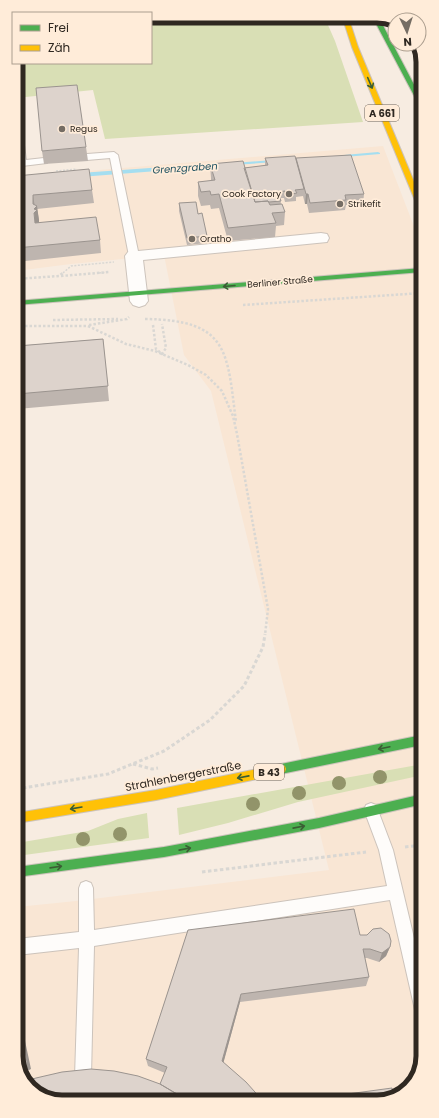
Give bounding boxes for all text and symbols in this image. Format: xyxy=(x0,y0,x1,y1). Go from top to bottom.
legend xyxy=(12,12,152,64)
north arrow xyxy=(387,12,427,52)
text: Frei xyxy=(48,19,69,36)
text: N xyxy=(403,34,412,50)
text: Zäh xyxy=(48,39,70,56)
one-way arrow xyxy=(367,76,374,88)
road number: A 661 xyxy=(365,105,399,121)
place label: Regus xyxy=(70,123,98,135)
marker: Regus xyxy=(57,124,67,134)
water label: Grenzgraben xyxy=(152,158,218,178)
place label: Cook Factory xyxy=(222,188,281,200)
marker: Cook Factory xyxy=(284,189,294,199)
place label: Strikefit xyxy=(348,198,381,210)
marker: Strikefit xyxy=(335,199,345,209)
place label: Oratho xyxy=(200,233,232,245)
marker: Oratho xyxy=(187,234,197,244)
street label: Berliner Straße xyxy=(247,273,314,291)
one-way arrow xyxy=(223,282,236,289)
one-way arrow xyxy=(378,745,391,753)
street label: Strahlenbergerstraße xyxy=(124,757,243,795)
road number: B 43 xyxy=(254,764,284,780)
one-way arrow xyxy=(237,774,250,782)
one-way arrow xyxy=(70,804,83,812)
one-way arrow xyxy=(292,822,305,830)
one-way arrow xyxy=(178,844,191,852)
one-way arrow xyxy=(49,863,62,871)

